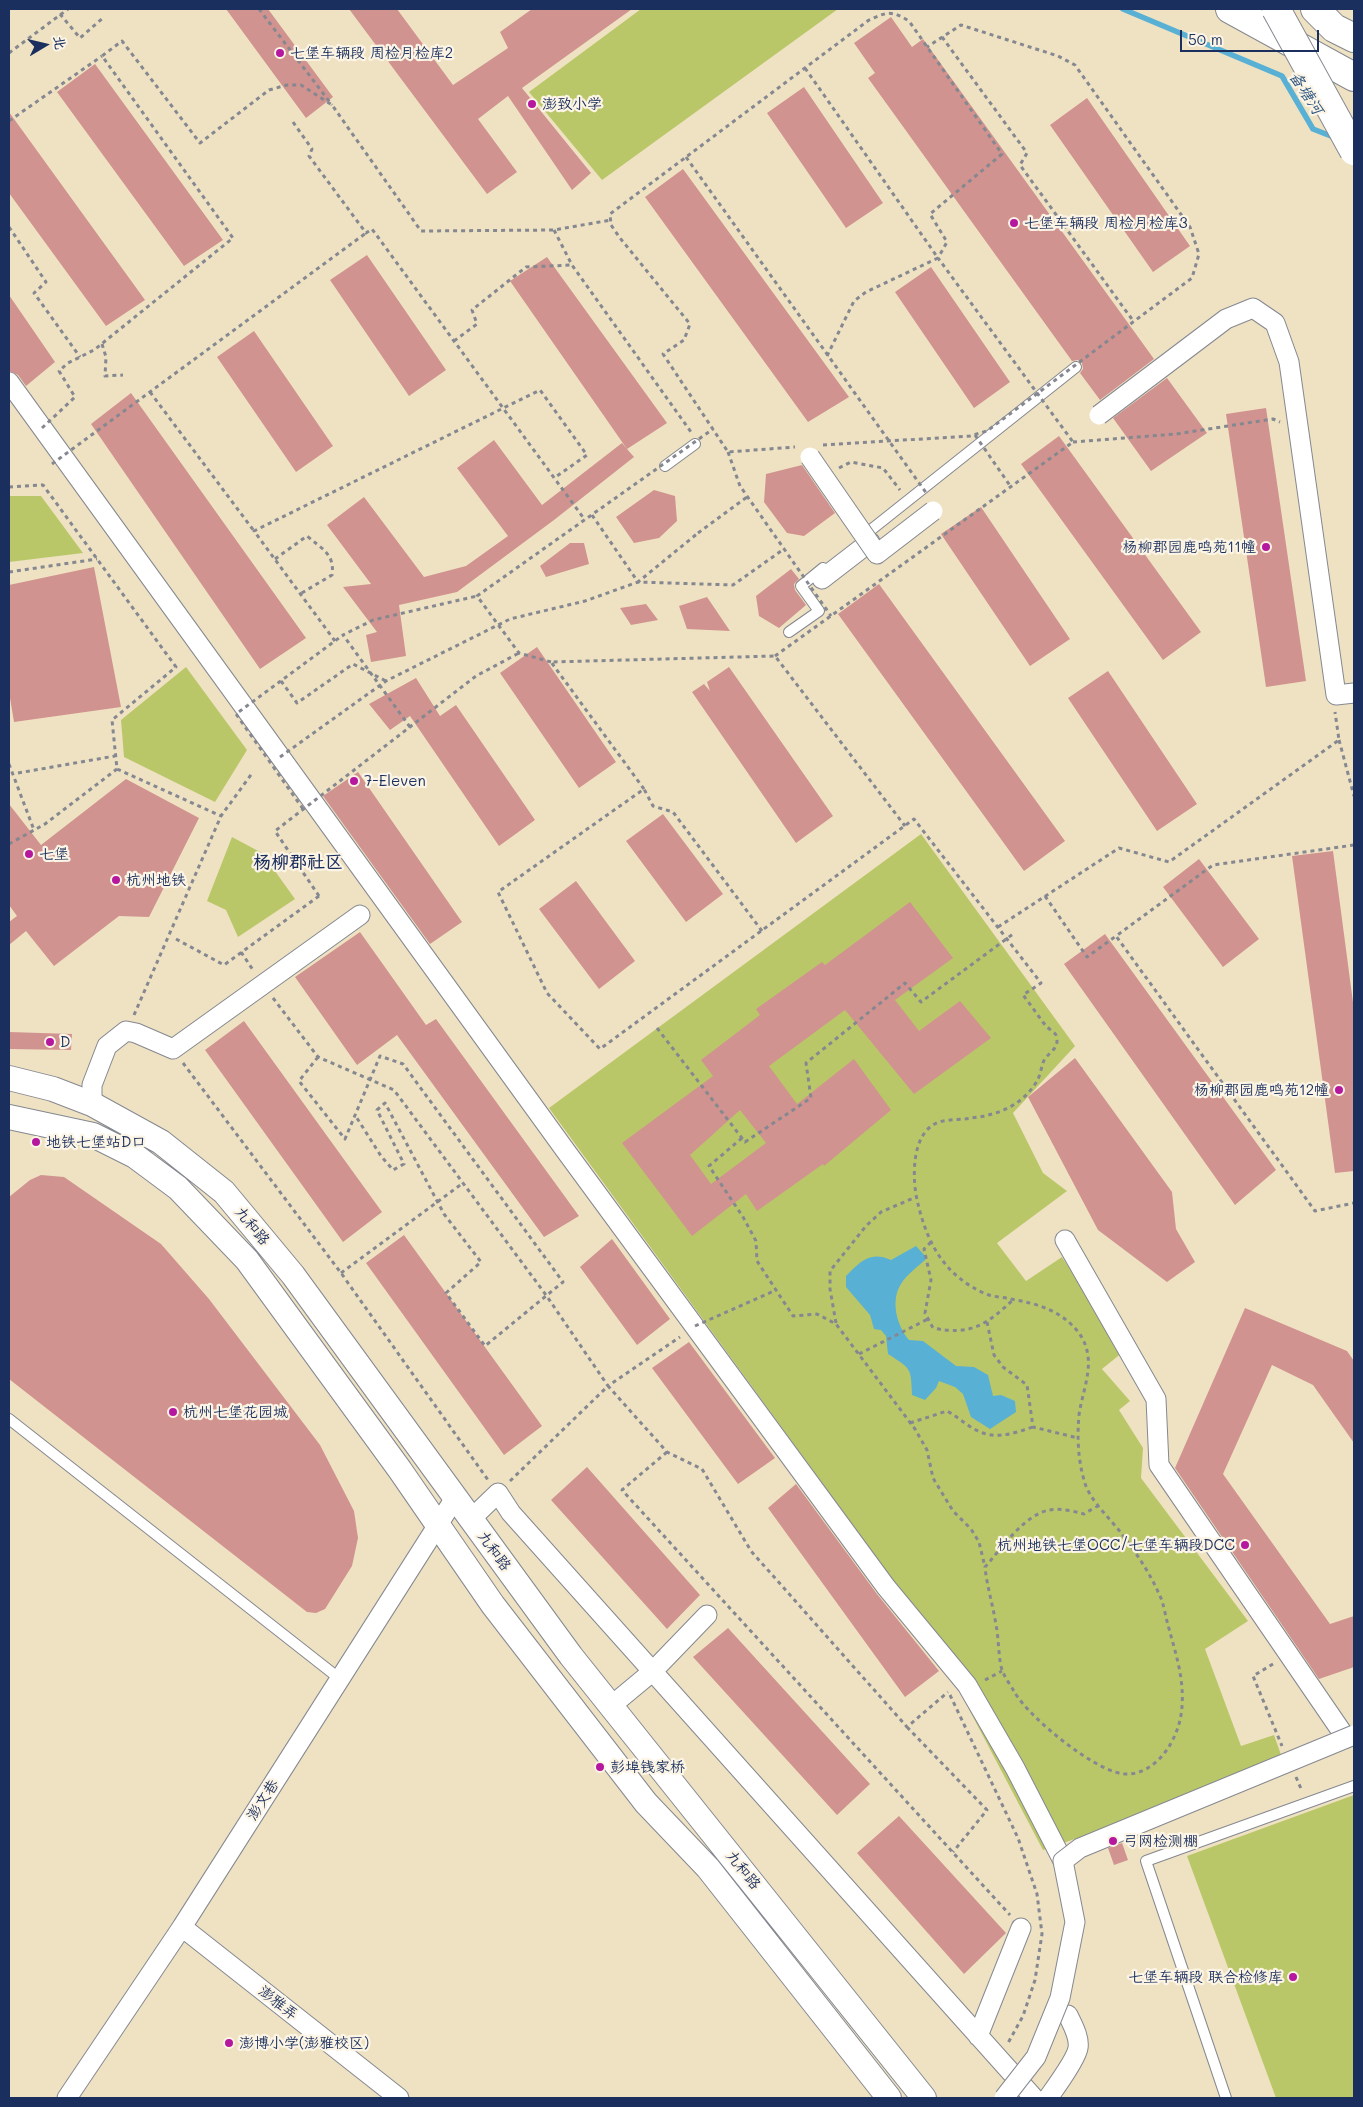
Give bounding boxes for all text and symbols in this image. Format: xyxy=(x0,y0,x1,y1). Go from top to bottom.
north arrow xyxy=(20,20,70,70)
scale bar xyxy=(1183,20,1322,52)
text: 50 m xyxy=(1188,29,1223,49)
text: 北 xyxy=(50,34,71,51)
place label: 七堡车辆段 周检月检库2 xyxy=(290,44,453,62)
marker: 七堡车辆段 周检月检库2 xyxy=(274,47,286,59)
water label: 备塘河 xyxy=(1285,68,1327,118)
place label: 澎致小学 xyxy=(542,95,602,113)
marker: 澎致小学 xyxy=(526,98,538,110)
place label: 七堡车辆段 周检月检库3 xyxy=(1024,214,1188,232)
marker: 七堡车辆段 周检月检库3 xyxy=(1008,217,1020,229)
place label: 杨柳郡园鹿鸣苑11幢 xyxy=(1123,538,1256,556)
marker: 杨柳郡园鹿鸣苑11幢 xyxy=(1260,541,1272,553)
place label: 7-Eleven xyxy=(364,772,426,790)
marker: 7-Eleven xyxy=(348,775,360,787)
place label: 七堡 xyxy=(39,845,69,863)
marker: 七堡 xyxy=(23,848,35,860)
district label: 杨柳郡社区 xyxy=(253,851,343,873)
place label: 杭州地铁 xyxy=(126,871,186,889)
marker: 杭州地铁 xyxy=(110,874,122,886)
place label: D xyxy=(60,1033,70,1051)
marker: D xyxy=(44,1036,56,1048)
place label: 杨柳郡园鹿鸣苑12幢 xyxy=(1194,1081,1329,1099)
marker: 杨柳郡园鹿鸣苑12幢 xyxy=(1333,1084,1345,1096)
place label: 地铁七堡站D口 xyxy=(46,1133,146,1151)
marker: 地铁七堡站D口 xyxy=(30,1136,42,1148)
street label: 九和路 xyxy=(231,1203,273,1249)
place label: 杭州七堡花园城 xyxy=(183,1403,288,1421)
marker: 杭州七堡花园城 xyxy=(167,1406,179,1418)
street label: 九和路 xyxy=(473,1528,515,1574)
place label: 杭州地铁七堡OCC/七堡车辆段DCC xyxy=(997,1536,1235,1554)
marker: 杭州地铁七堡OCC/七堡车辆段DCC xyxy=(1239,1539,1251,1551)
place label: 彭埠钱家桥 xyxy=(610,1758,685,1776)
marker: 彭埠钱家桥 xyxy=(594,1761,606,1773)
street label: 澎文巷 xyxy=(243,1776,283,1824)
place label: 弓网检测棚 xyxy=(1123,1832,1198,1850)
marker: 弓网检测棚 xyxy=(1107,1835,1119,1847)
street label: 九和路 xyxy=(722,1847,764,1893)
place label: 七堡车辆段 联合检修库 xyxy=(1128,1968,1283,1986)
marker: 七堡车辆段 联合检修库 xyxy=(1287,1971,1299,1983)
street label: 澎雅弄 xyxy=(255,1982,301,2024)
place label: 澎博小学(澎雅校区) xyxy=(239,2034,369,2052)
marker: 澎博小学(澎雅校区) xyxy=(223,2037,235,2049)

